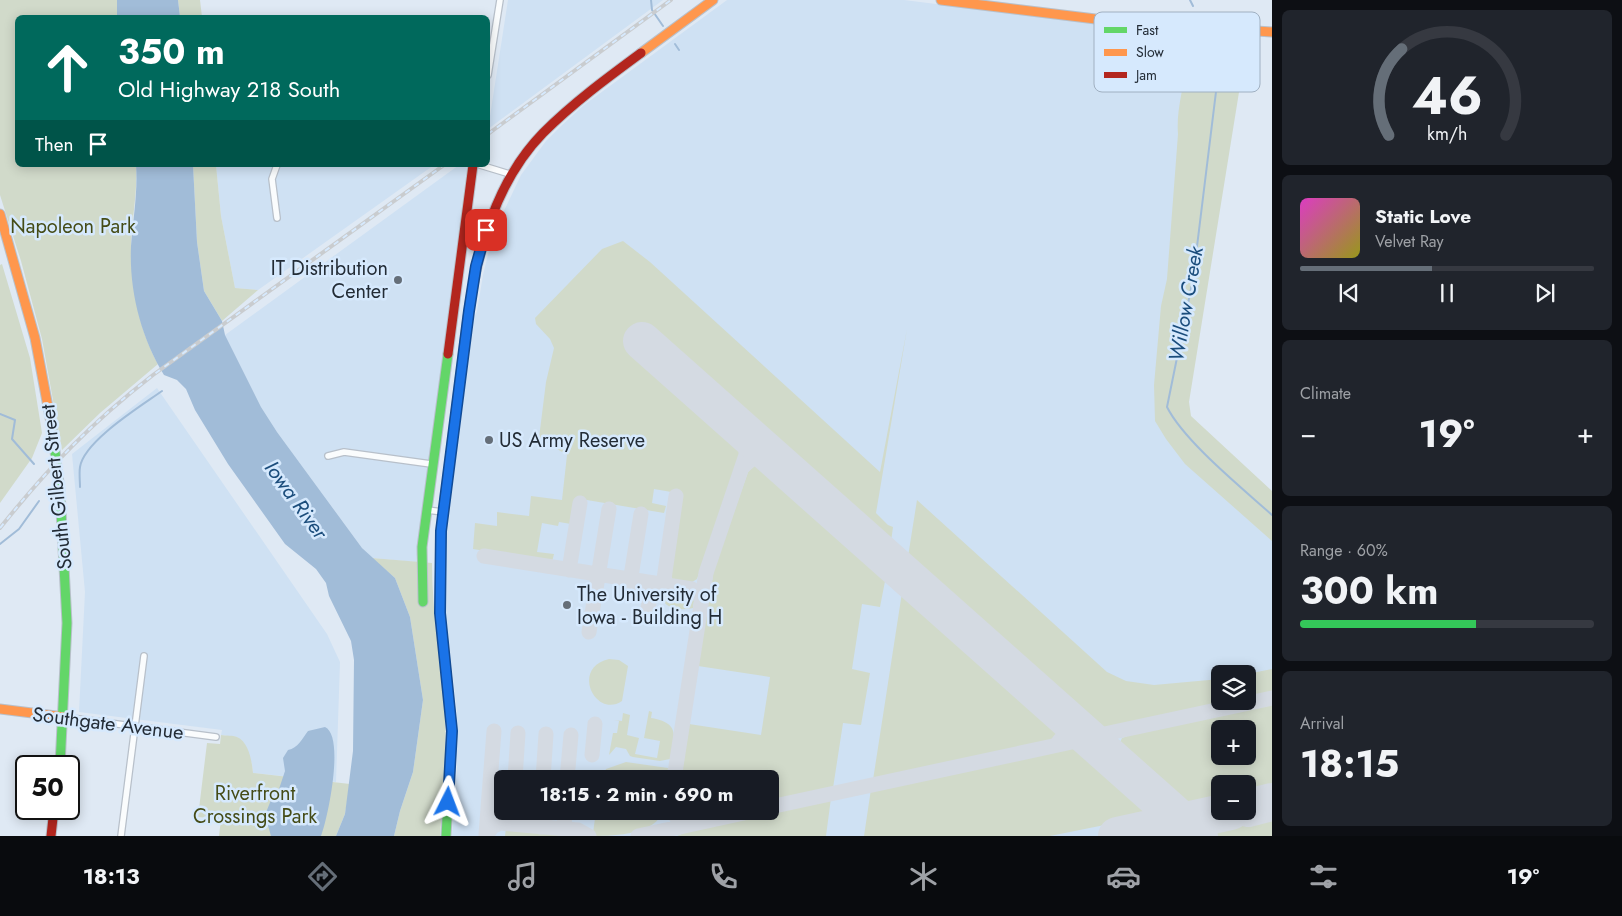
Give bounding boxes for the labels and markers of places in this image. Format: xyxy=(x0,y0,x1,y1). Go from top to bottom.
pin xyxy=(465,209,507,251)
place label: IT Distribution Center xyxy=(271,254,388,306)
marker: IT Distribution Center xyxy=(392,274,404,286)
place label: US Army Reserve xyxy=(499,426,645,455)
marker: US Army Reserve xyxy=(483,434,495,446)
place label: The University of Iowa - Building H xyxy=(577,580,722,632)
marker: The University of Iowa - Building H xyxy=(561,599,573,611)

